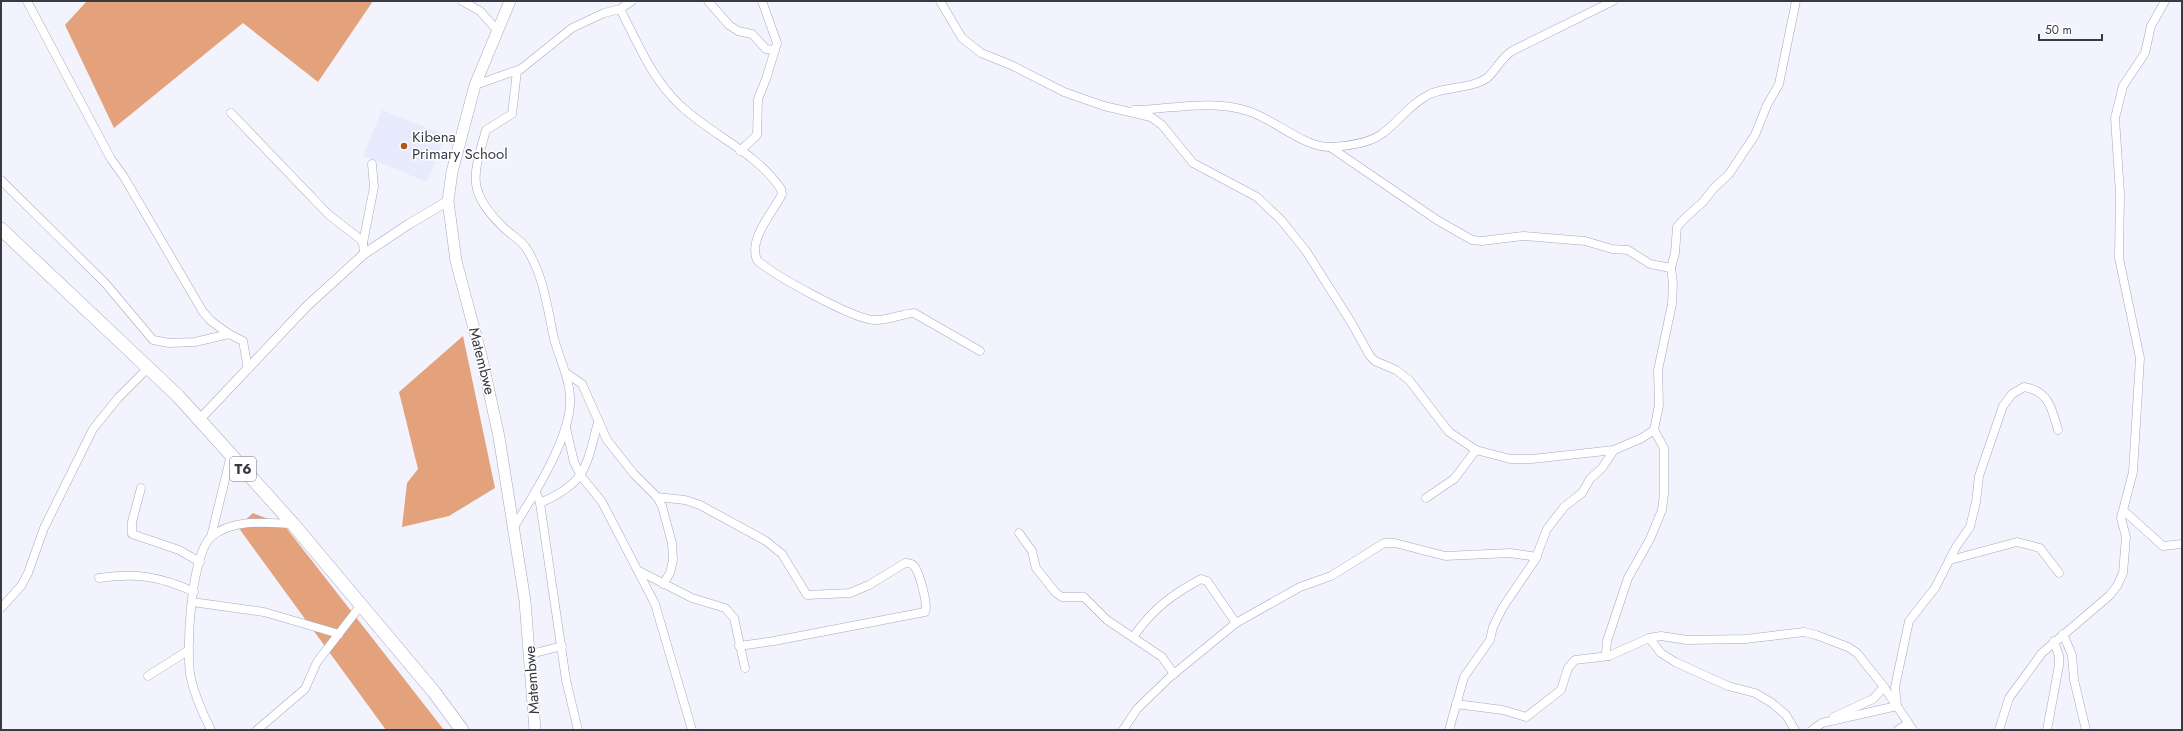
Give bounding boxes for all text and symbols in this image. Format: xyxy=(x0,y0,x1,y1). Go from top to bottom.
scale bar xyxy=(2039,16,2102,42)
text: 50 m xyxy=(2045,21,2072,39)
place label: Kibena Primary School xyxy=(412,126,508,165)
marker: Kibena Primary School xyxy=(399,141,409,151)
street label: Matembwe xyxy=(463,325,501,397)
road number: T6 xyxy=(230,457,256,481)
street label: Matembwe xyxy=(519,645,545,715)

